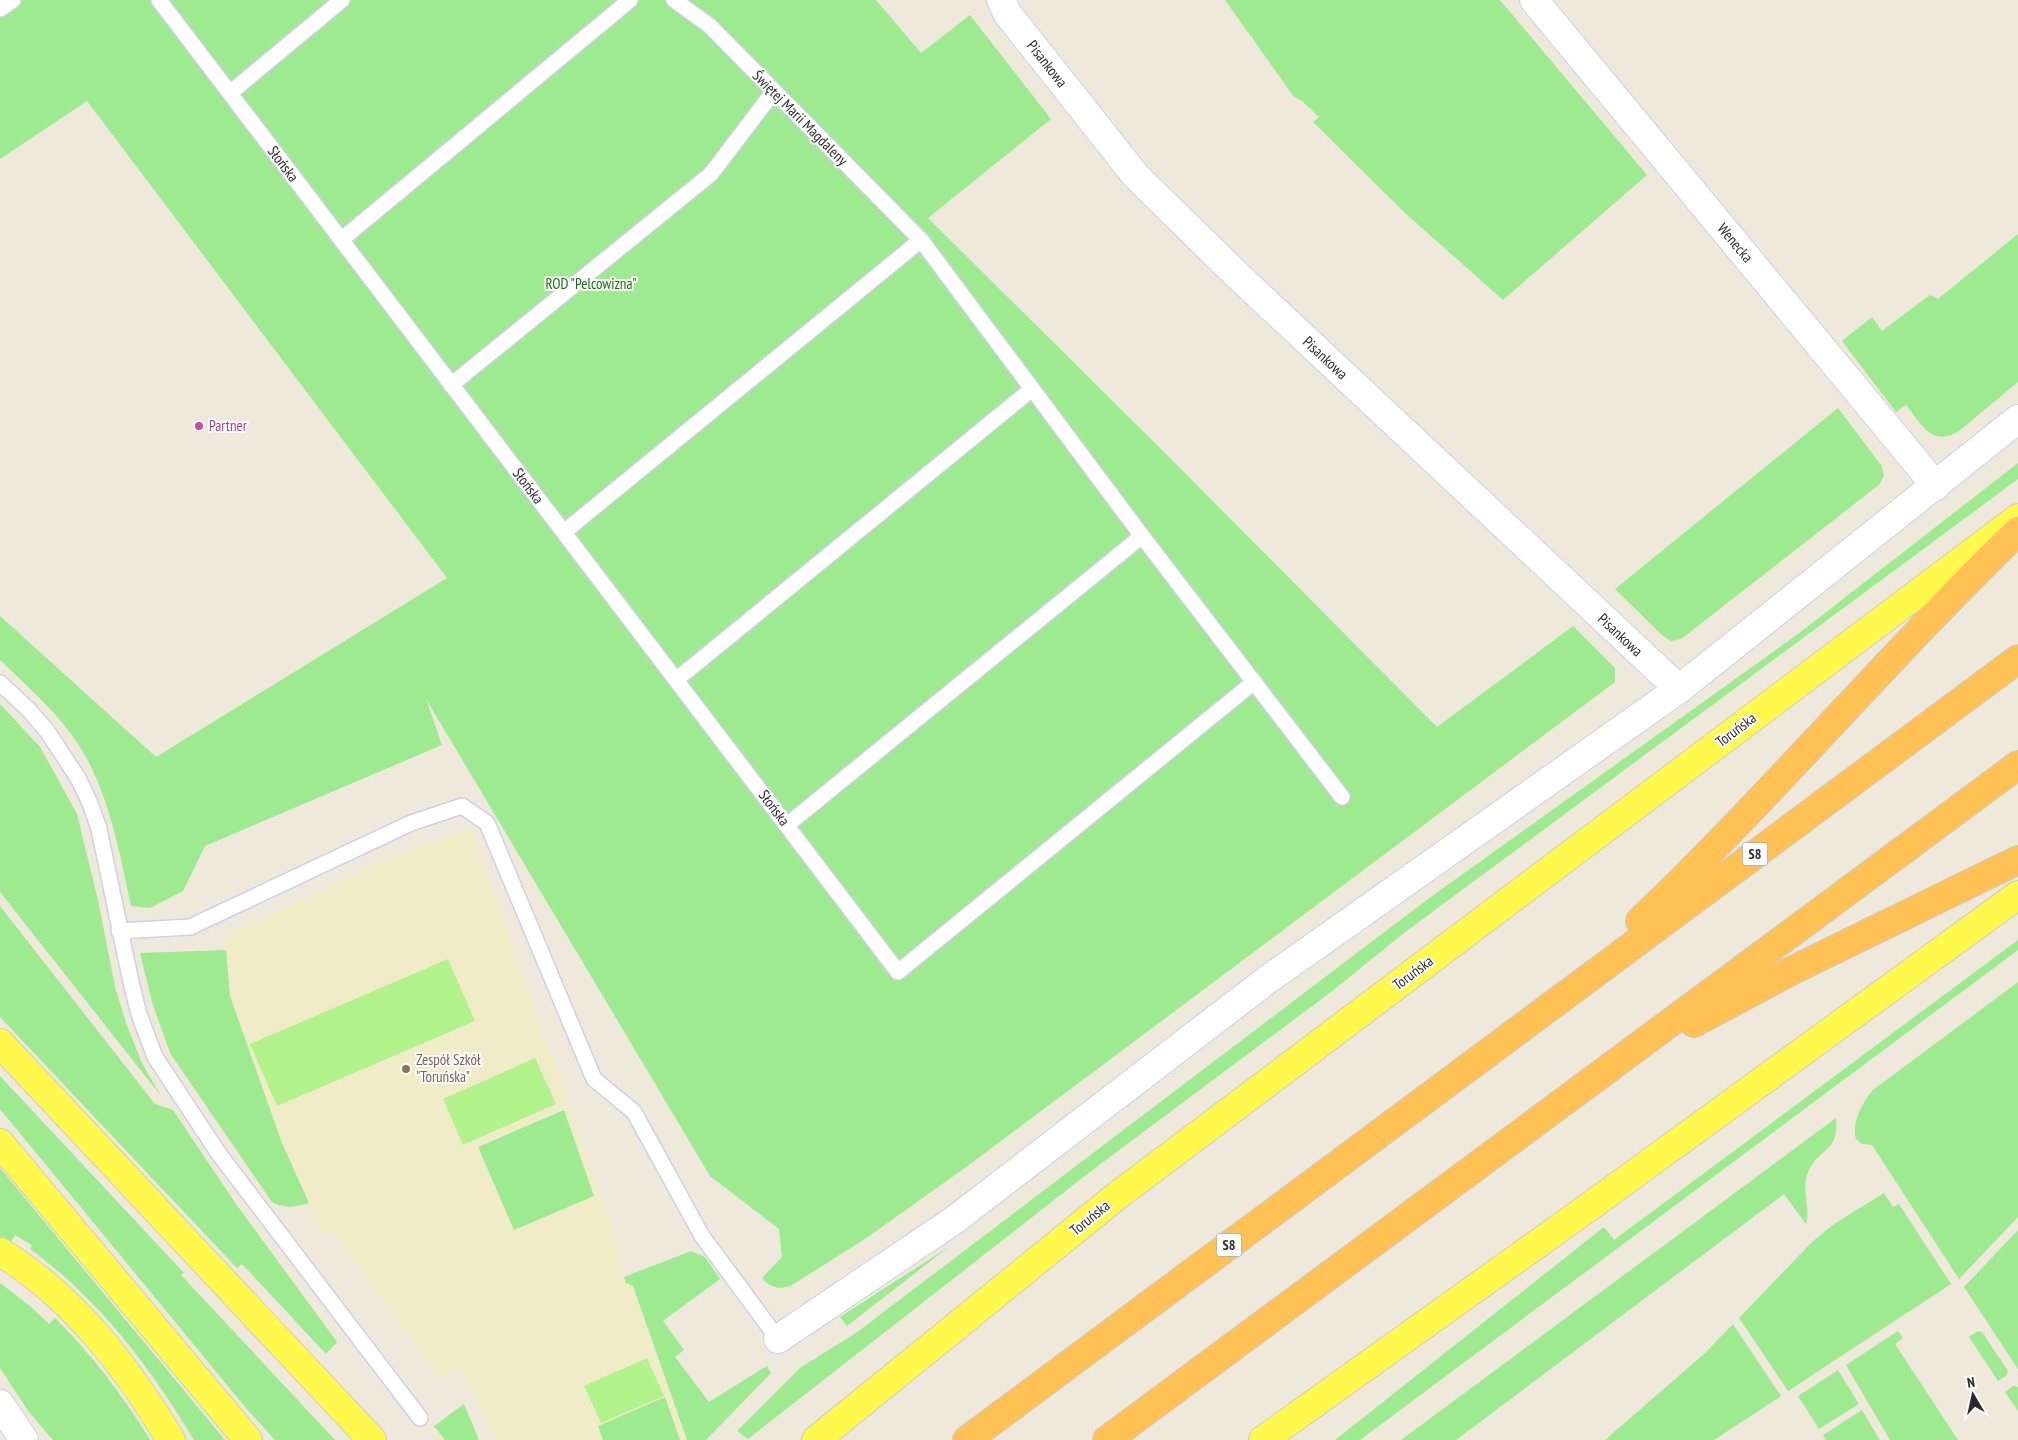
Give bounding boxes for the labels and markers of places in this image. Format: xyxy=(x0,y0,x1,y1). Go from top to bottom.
place label: Partner xyxy=(209,416,248,435)
marker: Partner xyxy=(193,420,205,432)
place label: Zespół Szkół "Toruńska" xyxy=(416,1050,481,1086)
marker: Zespół Szkół "Toruńska" xyxy=(400,1063,412,1075)

